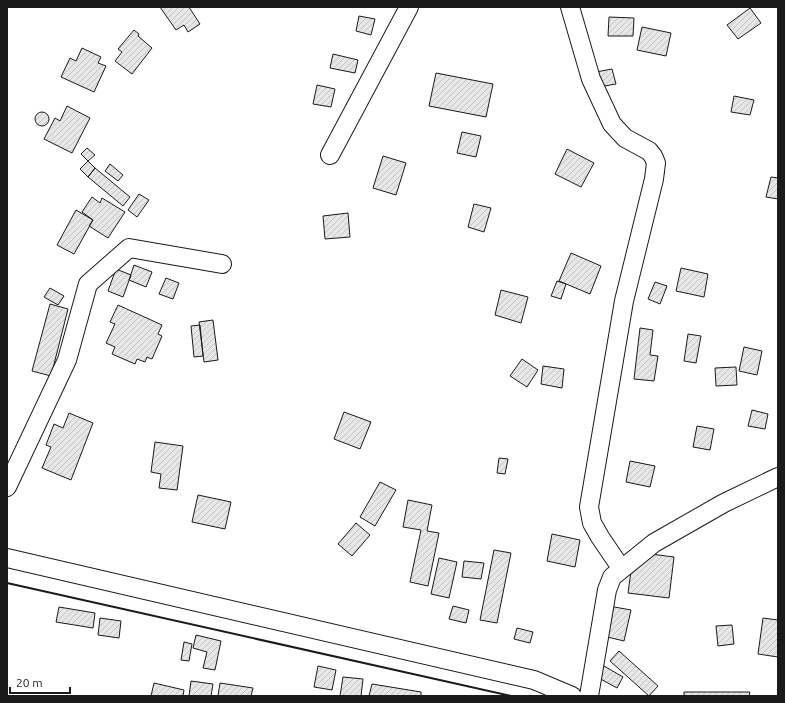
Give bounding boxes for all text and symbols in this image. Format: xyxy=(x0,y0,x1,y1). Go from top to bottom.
scale bar xyxy=(10,669,70,695)
text: 20 m xyxy=(16,676,43,689)

